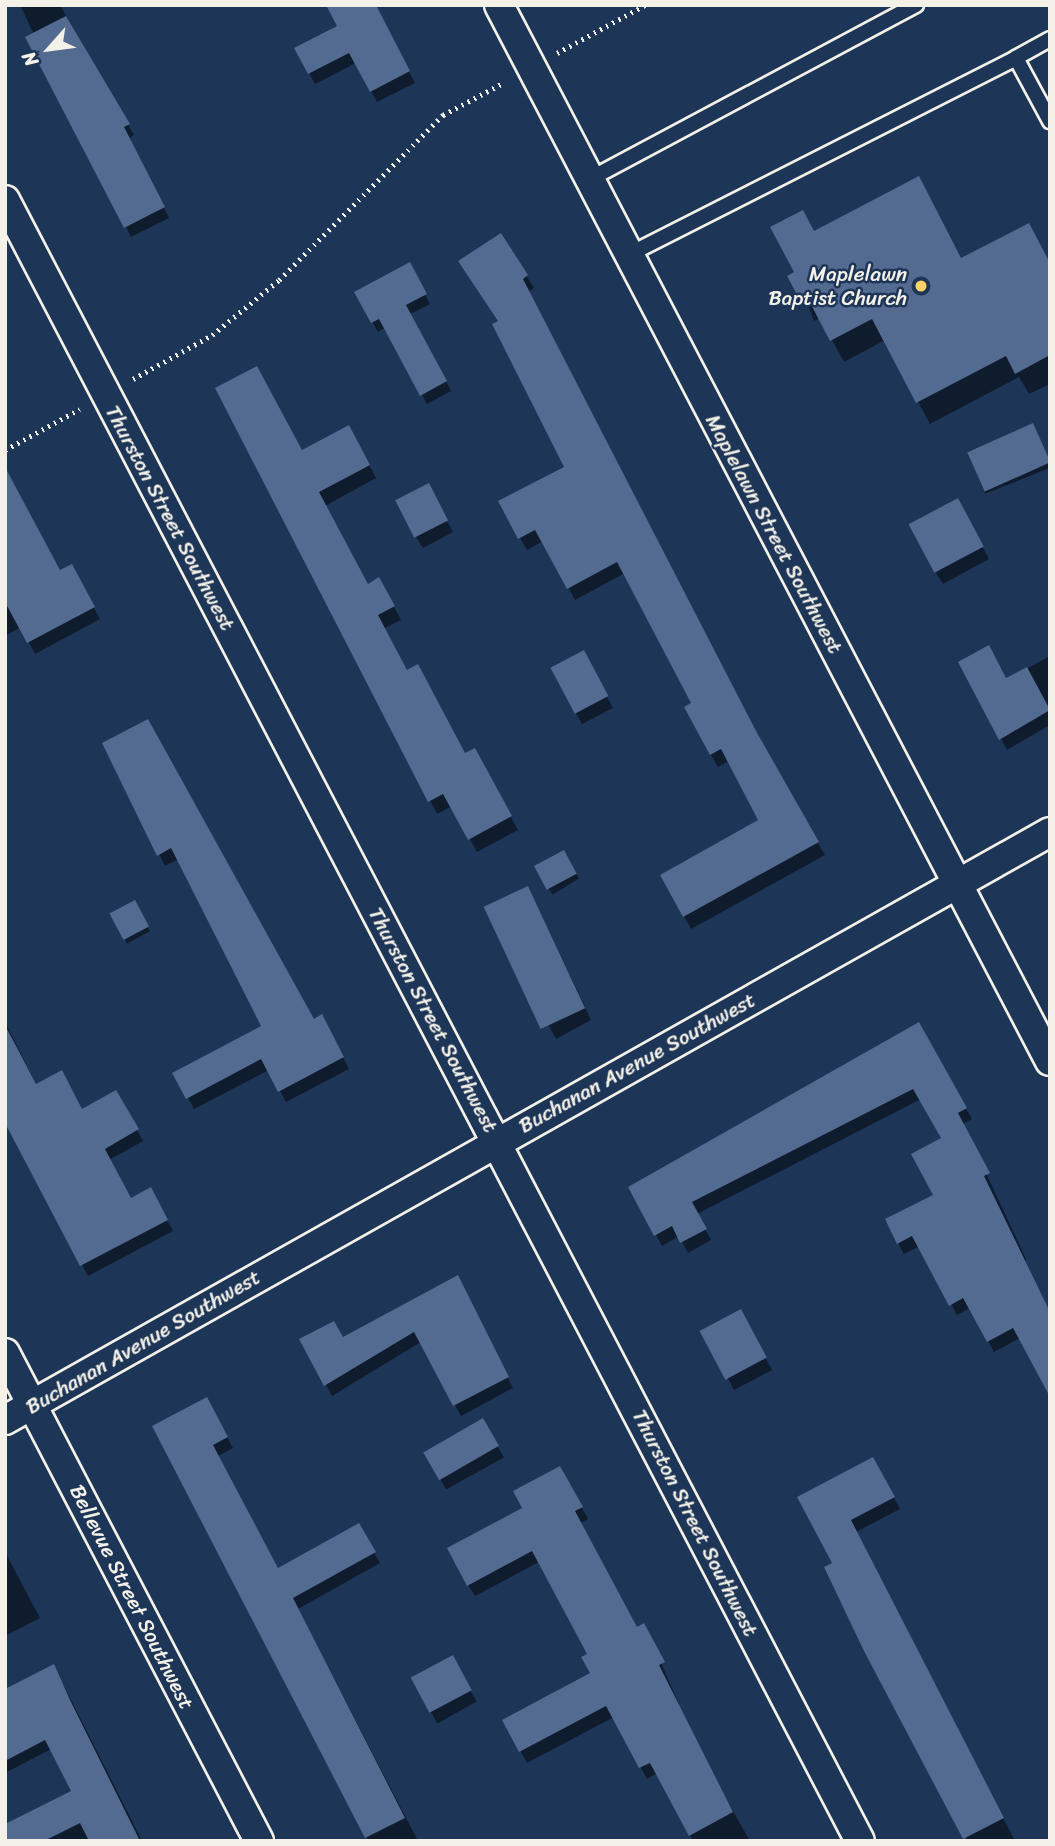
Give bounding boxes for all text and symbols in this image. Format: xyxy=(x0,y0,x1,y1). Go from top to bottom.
north arrow xyxy=(14,14,84,84)
text: N xyxy=(12,46,48,73)
place label: Maplelawn Baptist Church xyxy=(768,261,907,311)
marker: Maplelawn Baptist Church xyxy=(913,278,929,294)
street label: Thurston Street Southwest xyxy=(99,400,241,636)
street label: Maplelawn Street Southwest xyxy=(700,410,848,658)
street label: Thurston Street Southwest xyxy=(362,902,504,1138)
street label: Buchanan Avenue Southwest xyxy=(514,987,760,1139)
street label: Buchanan Avenue Southwest xyxy=(21,1264,265,1420)
street label: Thurston Street Southwest xyxy=(626,1405,764,1641)
street label: Bellevue Street Southwest xyxy=(64,1480,200,1714)

